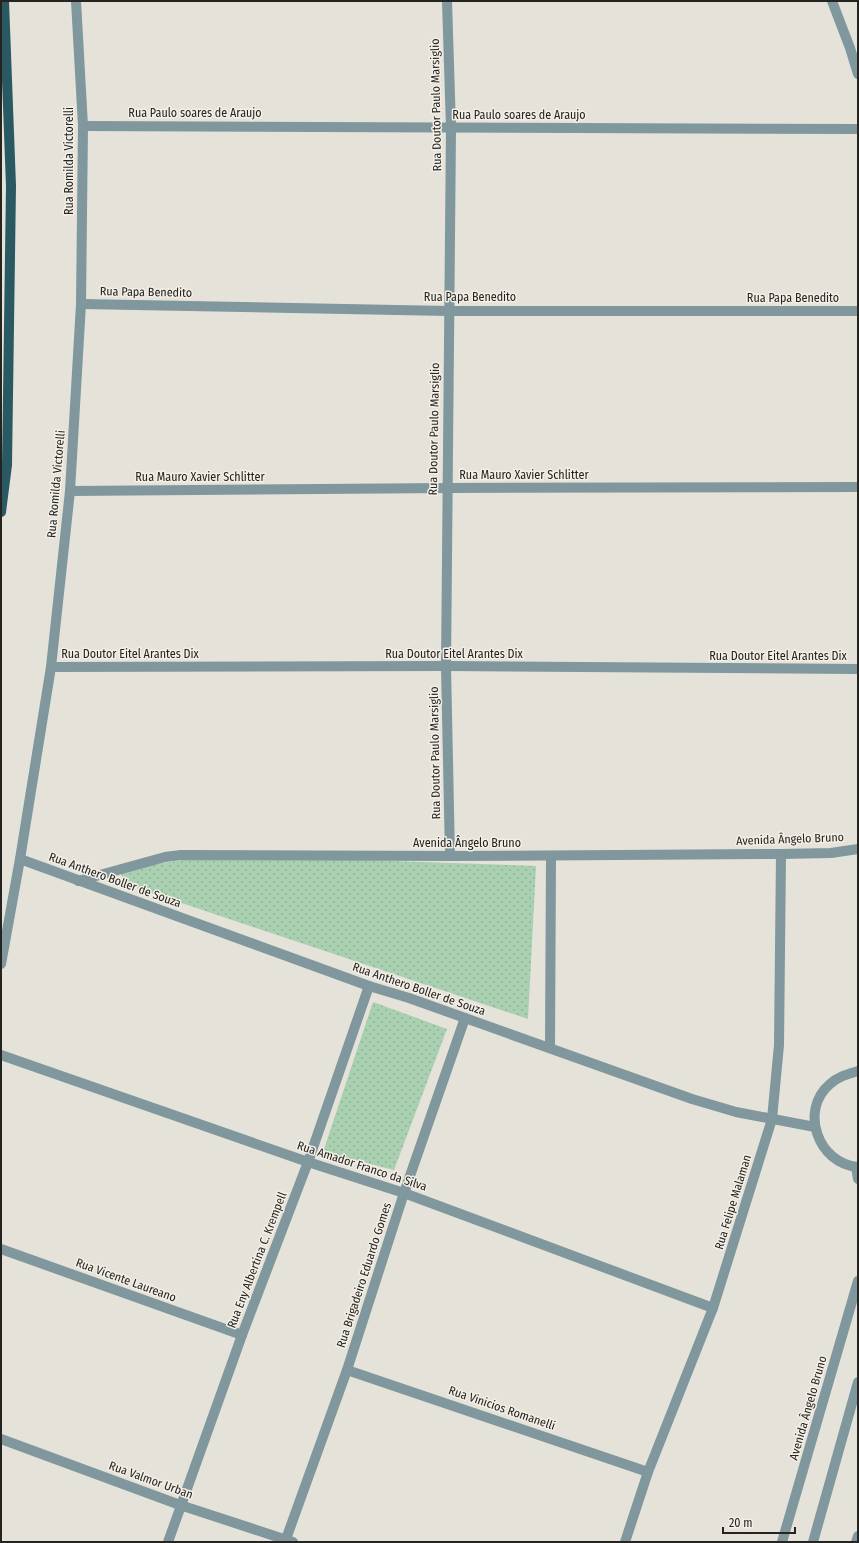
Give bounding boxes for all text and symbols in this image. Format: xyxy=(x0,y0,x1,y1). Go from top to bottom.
street label: Rua Doutor Paulo Marsiglio xyxy=(428,38,444,172)
street label: Rua Paulo soares de Araujo xyxy=(128,106,262,120)
street label: Rua Romilda Victorelli xyxy=(62,107,76,215)
street label: Rua Paulo soares de Araujo xyxy=(452,108,586,122)
street label: Rua Papa Benedito xyxy=(100,284,192,300)
street label: Rua Papa Benedito xyxy=(424,290,516,304)
street label: Rua Papa Benedito xyxy=(747,291,839,305)
street label: Rua Doutor Paulo Marsiglio xyxy=(426,362,442,496)
street label: Rua Romilda Victorelli xyxy=(44,430,68,538)
street label: Rua Mauro Xavier Schlitter xyxy=(459,468,589,482)
street label: Rua Mauro Xavier Schlitter xyxy=(135,470,265,484)
street label: Rua Doutor Eitel Arantes Dix xyxy=(61,647,200,661)
street label: Rua Doutor Eitel Arantes Dix xyxy=(385,647,524,661)
street label: Rua Doutor Eitel Arantes Dix xyxy=(709,649,848,663)
street label: Rua Doutor Paulo Marsiglio xyxy=(427,686,443,820)
street label: Avenida Ângelo Bruno xyxy=(736,829,844,848)
street label: Avenida Ângelo Bruno xyxy=(413,835,521,850)
street label: Rua Anthero Boller de Souza xyxy=(47,850,183,910)
street label: Rua Anthero Boller de Souza xyxy=(351,960,487,1018)
street label: Rua Amador Franco da Silva xyxy=(295,1138,429,1194)
street label: Rua Felipe Malaman xyxy=(712,1153,754,1251)
street label: Rua Eny Albertina C. Krempell xyxy=(225,1190,289,1330)
street label: Rua Brigadeiro Eduardo Gomes xyxy=(334,1201,394,1349)
street label: Rua Vicente Laureano xyxy=(74,1255,178,1305)
street label: Avenida Ângelo Bruno xyxy=(785,1354,830,1462)
street label: Rua Vinicios Romanelli xyxy=(447,1383,557,1433)
street label: Rua Valmor Urban xyxy=(107,1458,195,1502)
scale bar xyxy=(723,1509,795,1535)
text: 20 m xyxy=(729,1516,753,1530)

